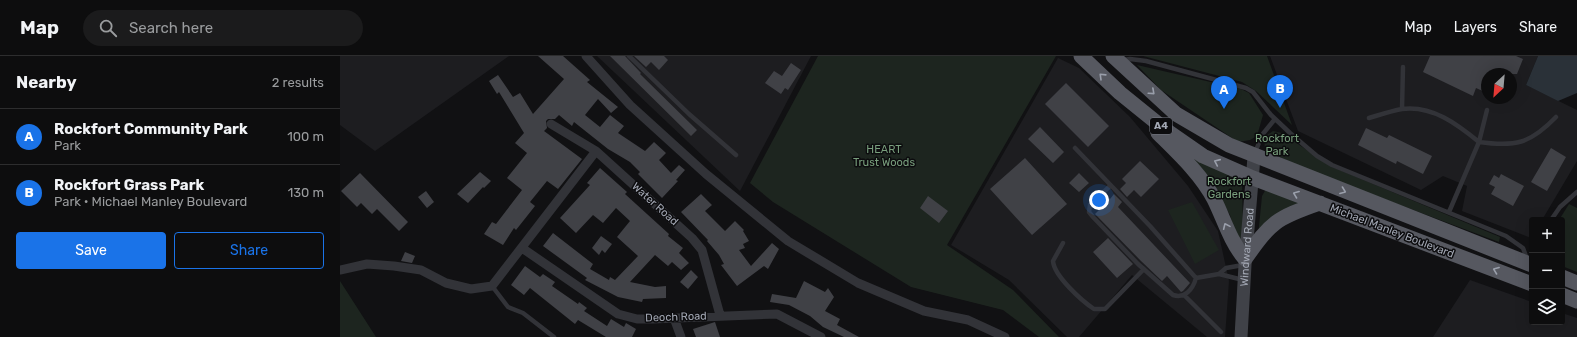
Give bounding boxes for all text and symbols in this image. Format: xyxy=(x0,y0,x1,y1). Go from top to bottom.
search box xyxy=(83,10,363,46)
text: Map xyxy=(20,16,59,39)
icon: search xyxy=(97,17,119,39)
text: Search here xyxy=(129,19,213,37)
text: Map xyxy=(1405,19,1432,36)
text: Layers xyxy=(1454,19,1497,36)
text: Share xyxy=(1519,19,1557,36)
north arrow xyxy=(1481,68,1517,104)
text: Nearby xyxy=(16,72,77,92)
one-way arrow xyxy=(1100,74,1107,81)
text: 2 results xyxy=(272,75,324,90)
pin: B xyxy=(1267,75,1293,108)
pin: A xyxy=(1211,76,1237,109)
one-way arrow xyxy=(1147,88,1154,95)
road number: A4 xyxy=(1150,118,1172,134)
text: Rockfort Community Park xyxy=(54,120,248,138)
text: A xyxy=(24,129,34,144)
text: 100 m xyxy=(287,129,324,144)
park label: Rockfort Park xyxy=(1255,132,1300,158)
text: Park xyxy=(54,138,81,153)
park label: HEART Trust Woods xyxy=(853,143,915,169)
one-way arrow xyxy=(1214,159,1222,167)
park label: Rockfort Gardens xyxy=(1207,175,1252,201)
text: Rockfort Grass Park xyxy=(54,176,204,194)
street label: Water Road xyxy=(629,180,681,228)
text: B xyxy=(24,185,34,200)
text: 130 m xyxy=(288,185,324,200)
one-way arrow xyxy=(1339,187,1346,195)
your location xyxy=(1089,190,1109,210)
one-way arrow xyxy=(1292,191,1299,199)
text: Park · Michael Manley Boulevard xyxy=(54,194,247,209)
street label: Michael Manley Boulevard xyxy=(1328,201,1456,261)
street label: Windward Road xyxy=(1237,207,1256,287)
map controls xyxy=(1529,217,1565,325)
button: + xyxy=(1529,217,1565,253)
one-way arrow xyxy=(1222,222,1230,229)
button: Save xyxy=(16,232,166,269)
button: Share xyxy=(174,232,324,269)
button: − xyxy=(1529,253,1565,289)
one-way arrow xyxy=(1492,267,1499,275)
button: layers xyxy=(1529,289,1565,325)
street label: Deoch Road xyxy=(645,309,707,325)

